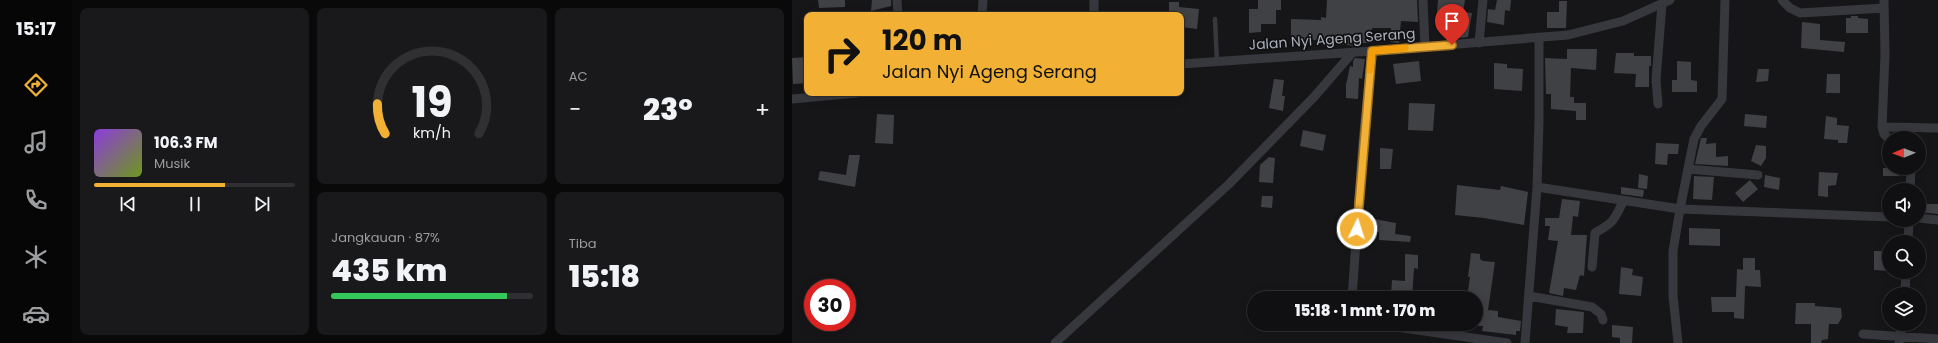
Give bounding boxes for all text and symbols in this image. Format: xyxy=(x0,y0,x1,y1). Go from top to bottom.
pin xyxy=(1435,4,1469,45)
icon: arrive xyxy=(1441,10,1463,32)
text: 15:17 xyxy=(16,16,56,41)
text: 120 m xyxy=(882,21,962,60)
street label: Jalan Nyi Ageng Serang xyxy=(1248,23,1416,55)
icon: right xyxy=(816,28,868,80)
text: Jalan Nyi Ageng Serang xyxy=(882,59,1097,84)
text: AC xyxy=(569,67,587,86)
icon: directions xyxy=(22,71,50,99)
text: 19 xyxy=(411,73,453,132)
text: 23° xyxy=(643,88,693,131)
text: − xyxy=(569,94,581,125)
text: + xyxy=(755,94,770,125)
text: km/h xyxy=(413,123,451,143)
icon: music xyxy=(22,128,50,156)
north arrow xyxy=(1882,131,1926,175)
map controls xyxy=(1882,131,1926,331)
text: 106.3 FM xyxy=(154,132,217,153)
text: Musik xyxy=(154,154,190,173)
button: sound xyxy=(1882,183,1926,227)
icon: phone xyxy=(22,186,50,214)
icon: previous xyxy=(117,193,139,215)
icon: pause xyxy=(184,193,206,215)
icon: next xyxy=(251,193,273,215)
position arrow xyxy=(1336,208,1378,250)
text: Jangkauan · 87% xyxy=(331,228,440,247)
text: Tiba xyxy=(569,234,596,253)
button: search xyxy=(1882,235,1926,279)
icon: climate xyxy=(22,243,50,271)
text: 435 km xyxy=(331,249,447,292)
text: 15:18 xyxy=(569,255,640,298)
speed limit sign: 30 xyxy=(804,279,856,331)
button: layers xyxy=(1882,287,1926,331)
icon: car xyxy=(22,300,50,328)
text: 15:18 · 1 mnt · 170 m xyxy=(1295,300,1435,321)

